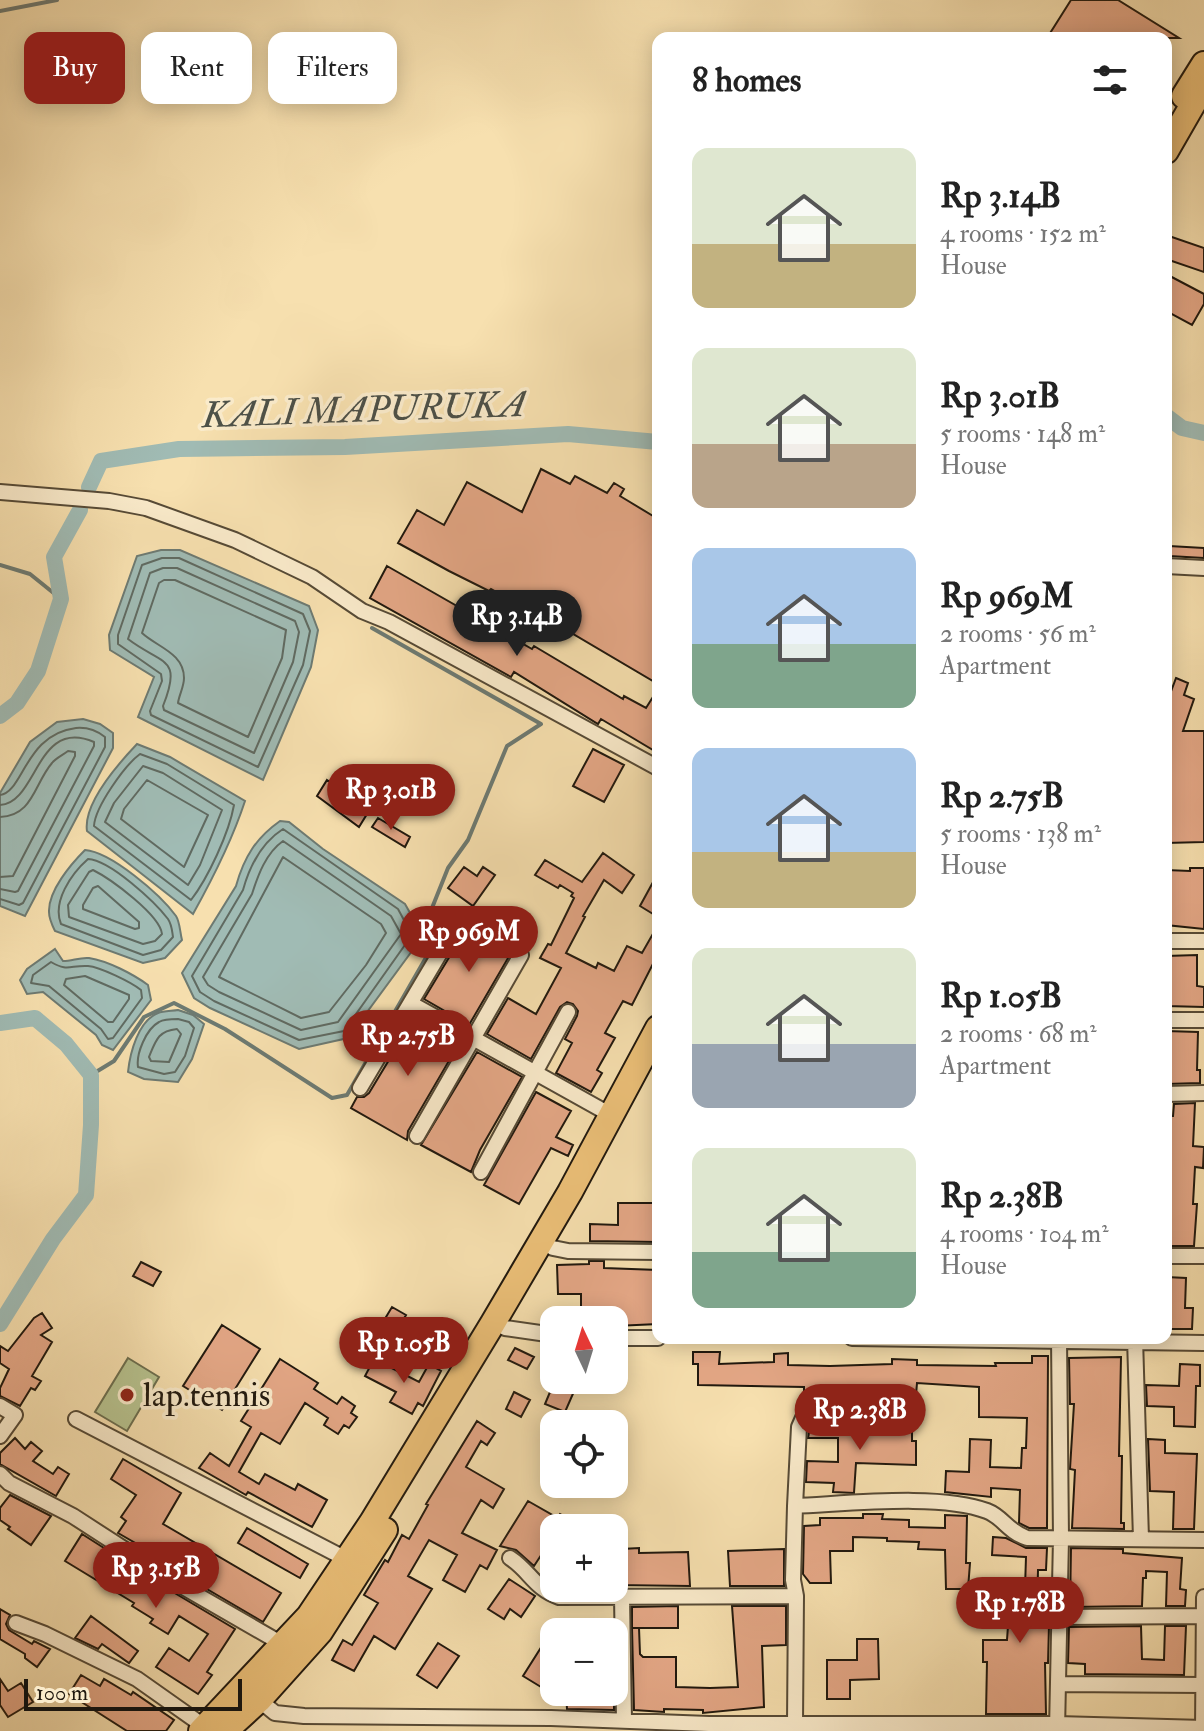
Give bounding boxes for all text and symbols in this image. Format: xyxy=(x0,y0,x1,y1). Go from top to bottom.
chip: Buy xyxy=(24,32,125,104)
chip: Rent xyxy=(141,32,252,104)
chip: Filters xyxy=(268,32,397,104)
icon: filters xyxy=(1088,58,1132,102)
text: 8 homes xyxy=(692,59,801,102)
text: Rp 3.14B xyxy=(940,175,1061,218)
icon: home xyxy=(756,180,852,276)
text: 4 rooms · 152 m² xyxy=(940,218,1106,250)
text: House xyxy=(940,250,1007,282)
text: Rp 3.01B xyxy=(940,375,1060,418)
icon: home xyxy=(756,380,852,476)
water label: KALI MAPURUKA xyxy=(199,382,528,438)
text: 5 rooms · 148 m² xyxy=(940,418,1105,450)
text: House xyxy=(940,450,1007,482)
text: Rp 969M xyxy=(940,575,1074,618)
icon: home xyxy=(756,580,852,676)
pin: Rp 3.14B xyxy=(434,590,600,658)
text: Rp 3.14B xyxy=(471,600,563,632)
text: 2 rooms · 56 m² xyxy=(940,618,1096,650)
text: Apartment xyxy=(940,650,1051,682)
pin: Rp 3.01B xyxy=(308,764,474,832)
text: Rp 3.01B xyxy=(345,774,437,806)
text: Rp 2.75B xyxy=(940,775,1064,818)
icon: home xyxy=(756,780,852,876)
text: 5 rooms · 138 m² xyxy=(940,818,1101,850)
text: House xyxy=(940,850,1007,882)
pin: Rp 969M xyxy=(395,906,543,974)
text: Rp 969M xyxy=(418,916,520,948)
text: Rp 1.05B xyxy=(940,975,1062,1018)
icon: home xyxy=(756,980,852,1076)
pin: Rp 2.75B xyxy=(325,1010,491,1078)
text: 2 rooms · 68 m² xyxy=(940,1018,1097,1050)
text: Rp 2.75B xyxy=(361,1020,455,1052)
text: Apartment xyxy=(940,1050,1051,1082)
text: Rp 2.38B xyxy=(940,1175,1064,1218)
icon: home xyxy=(756,1180,852,1276)
text: 4 rooms · 104 m² xyxy=(940,1218,1109,1250)
text: House xyxy=(940,1250,1007,1282)
north arrow xyxy=(540,1306,628,1394)
map controls xyxy=(540,1306,628,1706)
pin: Rp 1.05B xyxy=(321,1317,487,1385)
text: Rp 1.05B xyxy=(357,1327,451,1359)
place label: lap.tennis xyxy=(143,1374,270,1417)
pin: Rp 2.38B xyxy=(777,1384,943,1452)
marker: lap.tennis xyxy=(118,1386,136,1404)
text: Rp 2.38B xyxy=(813,1394,907,1426)
button: locate xyxy=(540,1410,628,1498)
button: + xyxy=(540,1514,628,1602)
pin: Rp 3.15B xyxy=(73,1542,239,1610)
text: Rp 3.15B xyxy=(111,1552,201,1584)
pin: Rp 1.78B xyxy=(937,1577,1103,1645)
text: Rp 1.78B xyxy=(974,1587,1066,1619)
button: − xyxy=(540,1618,628,1706)
scale bar xyxy=(24,1675,242,1711)
text: 100 m xyxy=(36,1679,88,1707)

